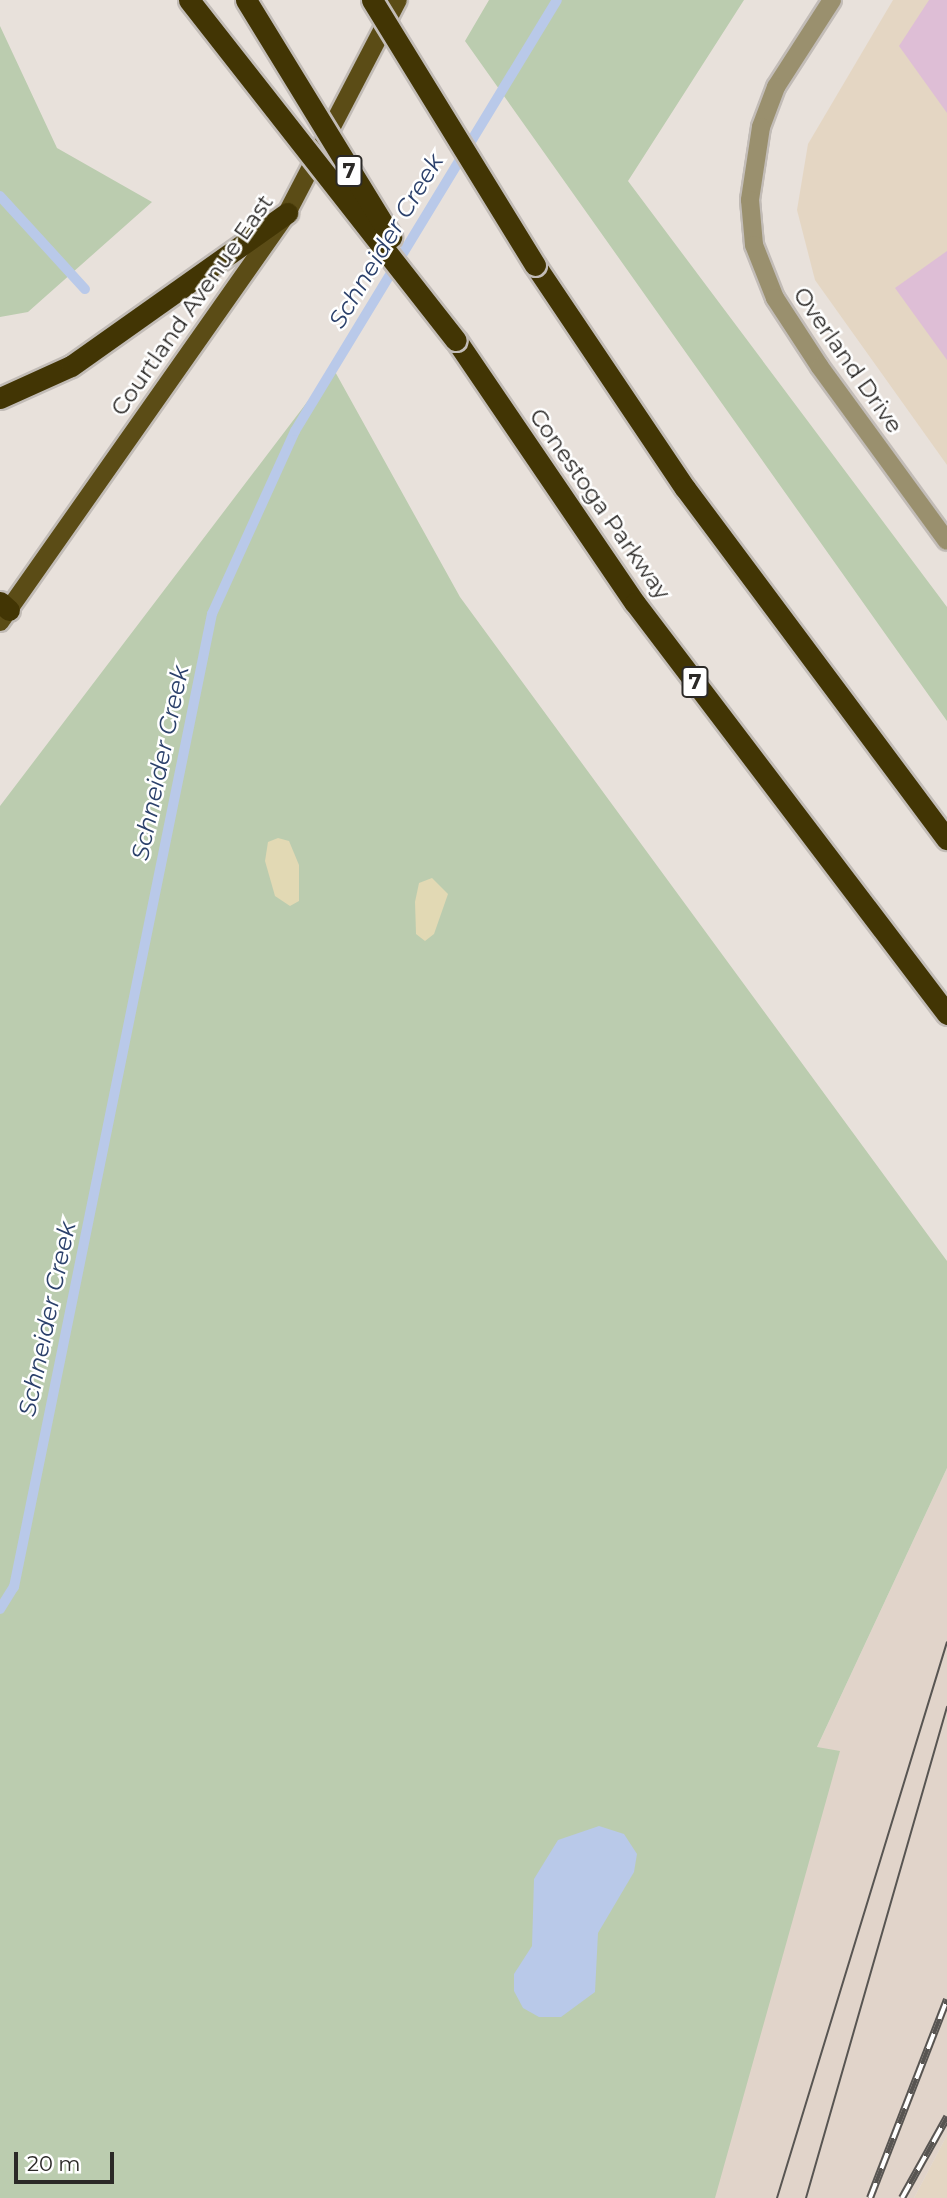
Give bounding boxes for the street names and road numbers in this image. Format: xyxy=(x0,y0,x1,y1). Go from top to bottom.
road number: 7 xyxy=(335,154,363,188)
street label: Courtland Avenue East xyxy=(105,189,279,421)
street label: Overland Drive xyxy=(788,282,908,438)
street label: Conestoga Parkway xyxy=(524,403,676,605)
road number: 7 xyxy=(681,664,709,700)

